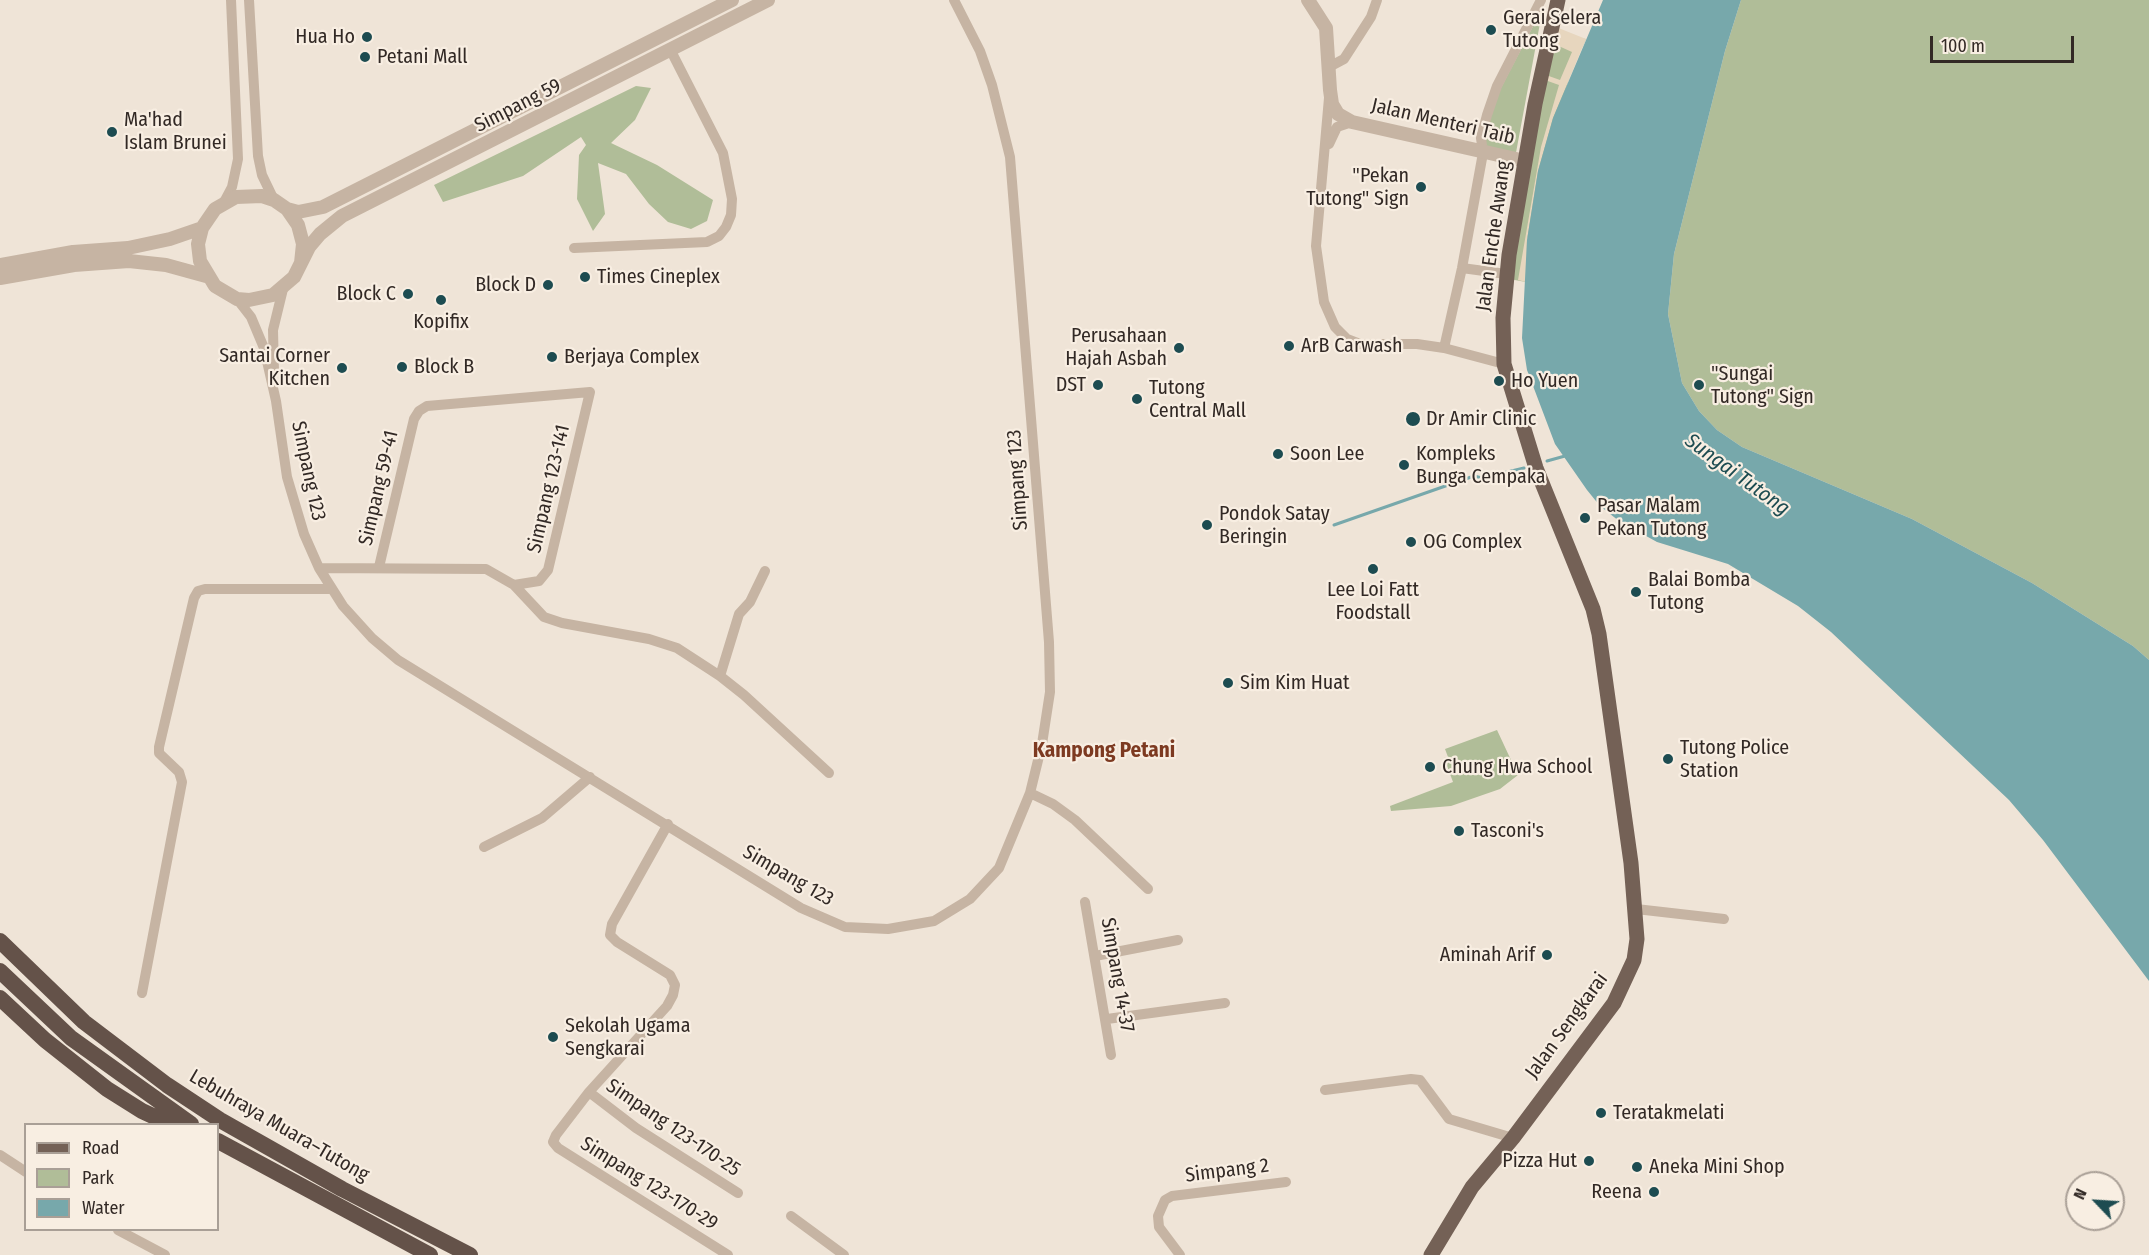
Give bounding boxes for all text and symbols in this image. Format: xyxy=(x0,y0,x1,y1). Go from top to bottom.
place label: Gerai Selera Tutong xyxy=(1503,6,1601,53)
marker: Gerai Selera Tutong xyxy=(1484,23,1498,37)
scale bar xyxy=(1933,24,2077,62)
place label: Hua Ho xyxy=(295,25,355,49)
marker: Hua Ho xyxy=(360,30,374,44)
text: 100 m xyxy=(1941,35,1985,57)
place label: Petani Mall xyxy=(377,45,468,69)
marker: Petani Mall xyxy=(358,50,372,64)
street label: Simpang 59 xyxy=(471,74,565,138)
street label: Jalan Menteri Taib xyxy=(1369,94,1517,150)
place label: Ma'had Islam Brunei xyxy=(124,108,227,155)
marker: Ma'had Islam Brunei xyxy=(105,125,119,139)
street label: Jalan Enche Awang xyxy=(1472,159,1516,313)
place label: "Pekan Tutong" Sign xyxy=(1306,164,1409,211)
marker: "Pekan Tutong" Sign xyxy=(1414,180,1428,194)
place label: Times Cineplex xyxy=(597,265,720,289)
marker: Times Cineplex xyxy=(578,270,592,284)
place label: Block D xyxy=(475,273,536,297)
marker: Block D xyxy=(541,278,555,292)
place label: Block C xyxy=(337,282,396,306)
marker: Block C xyxy=(401,287,415,301)
marker: Kopifix xyxy=(434,293,448,307)
place label: Kopifix xyxy=(413,310,469,334)
place label: Perusahaan Hajah Asbah xyxy=(1065,324,1167,371)
place label: ArB Carwash xyxy=(1301,334,1402,358)
marker: ArB Carwash xyxy=(1282,339,1296,353)
marker: Perusahaan Hajah Asbah xyxy=(1172,341,1186,355)
place label: Santai Corner Kitchen xyxy=(219,344,330,391)
place label: Berjaya Complex xyxy=(564,345,699,369)
marker: Berjaya Complex xyxy=(545,350,559,364)
place label: Block B xyxy=(414,355,474,379)
marker: Block B xyxy=(395,360,409,374)
marker: Santai Corner Kitchen xyxy=(335,361,349,375)
place label: "Sungai Tutong" Sign xyxy=(1711,362,1814,409)
place label: Ho Yuen xyxy=(1511,369,1578,393)
place label: DST xyxy=(1056,373,1086,397)
marker: Ho Yuen xyxy=(1492,374,1506,388)
place label: Tutong Central Mall xyxy=(1149,376,1246,423)
marker: DST xyxy=(1091,378,1105,392)
marker: "Sungai Tutong" Sign xyxy=(1692,378,1706,392)
marker: Tutong Central Mall xyxy=(1130,392,1144,406)
place label: Dr Amir Clinic xyxy=(1426,407,1536,431)
marker: Dr Amir Clinic xyxy=(1404,410,1422,428)
street label: Simpang 123 xyxy=(286,419,330,523)
street label: Simpang 123-141 xyxy=(523,422,575,556)
street label: Simpang 59-41 xyxy=(354,428,404,548)
street label: Simpang 123 xyxy=(1003,429,1033,531)
water label: Sungai Tutong xyxy=(1680,429,1794,521)
place label: Soon Lee xyxy=(1290,442,1364,466)
place label: Kompleks Bunga Cempaka xyxy=(1416,442,1546,489)
marker: Soon Lee xyxy=(1271,447,1285,461)
marker: Kompleks Bunga Cempaka xyxy=(1397,458,1411,472)
place label: Pasar Malam Pekan Tutong xyxy=(1597,494,1706,541)
place label: Pondok Satay Beringin xyxy=(1219,502,1330,549)
marker: Pasar Malam Pekan Tutong xyxy=(1578,511,1592,525)
marker: Pondok Satay Beringin xyxy=(1200,518,1214,532)
place label: OG Complex xyxy=(1423,530,1522,554)
marker: OG Complex xyxy=(1404,535,1418,549)
marker: Lee Loi Fatt Foodstall xyxy=(1366,562,1380,576)
place label: Balai Bomba Tutong xyxy=(1648,568,1750,615)
place label: Lee Loi Fatt Foodstall xyxy=(1327,578,1419,625)
marker: Balai Bomba Tutong xyxy=(1629,585,1643,599)
place label: Sim Kim Huat xyxy=(1240,671,1350,695)
marker: Sim Kim Huat xyxy=(1221,676,1235,690)
place label: Tutong Police Station xyxy=(1680,736,1789,783)
district label: Kampong Petani xyxy=(1033,738,1175,764)
marker: Tutong Police Station xyxy=(1661,752,1675,766)
place label: Chung Hwa School xyxy=(1442,755,1592,779)
marker: Chung Hwa School xyxy=(1423,760,1437,774)
place label: Tasconi's xyxy=(1471,819,1544,843)
marker: Tasconi's xyxy=(1452,824,1466,838)
street label: Simpang 123 xyxy=(738,840,838,912)
street label: Simpang 14-37 xyxy=(1095,916,1139,1034)
place label: Aminah Arif xyxy=(1440,943,1535,967)
marker: Aminah Arif xyxy=(1540,948,1554,962)
street label: Jalan Sengkarai xyxy=(1521,968,1613,1084)
place label: Sekolah Ugama Sengkarai xyxy=(565,1014,690,1061)
marker: Sekolah Ugama Sengkarai xyxy=(546,1030,560,1044)
street label: Lebuhraya Muara–Tutong xyxy=(185,1065,373,1187)
street label: Simpang 123-170-25 xyxy=(601,1074,745,1182)
place label: Teratakmelati xyxy=(1613,1101,1725,1125)
marker: Teratakmelati xyxy=(1594,1106,1608,1120)
legend xyxy=(24,1123,219,1231)
street label: Simpang 123-170-29 xyxy=(576,1132,722,1236)
text: Road xyxy=(82,1137,119,1159)
place label: Pizza Hut xyxy=(1502,1149,1577,1173)
street label: Simpang 2 xyxy=(1184,1154,1270,1188)
marker: Pizza Hut xyxy=(1582,1154,1596,1168)
place label: Aneka Mini Shop xyxy=(1649,1155,1785,1179)
marker: Aneka Mini Shop xyxy=(1630,1160,1644,1174)
text: Park xyxy=(82,1167,114,1189)
north arrow xyxy=(2065,1171,2125,1231)
place label: Reena xyxy=(1591,1180,1642,1204)
marker: Reena xyxy=(1647,1185,1661,1199)
text: N xyxy=(2069,1186,2091,1202)
text: Water xyxy=(82,1197,125,1219)

